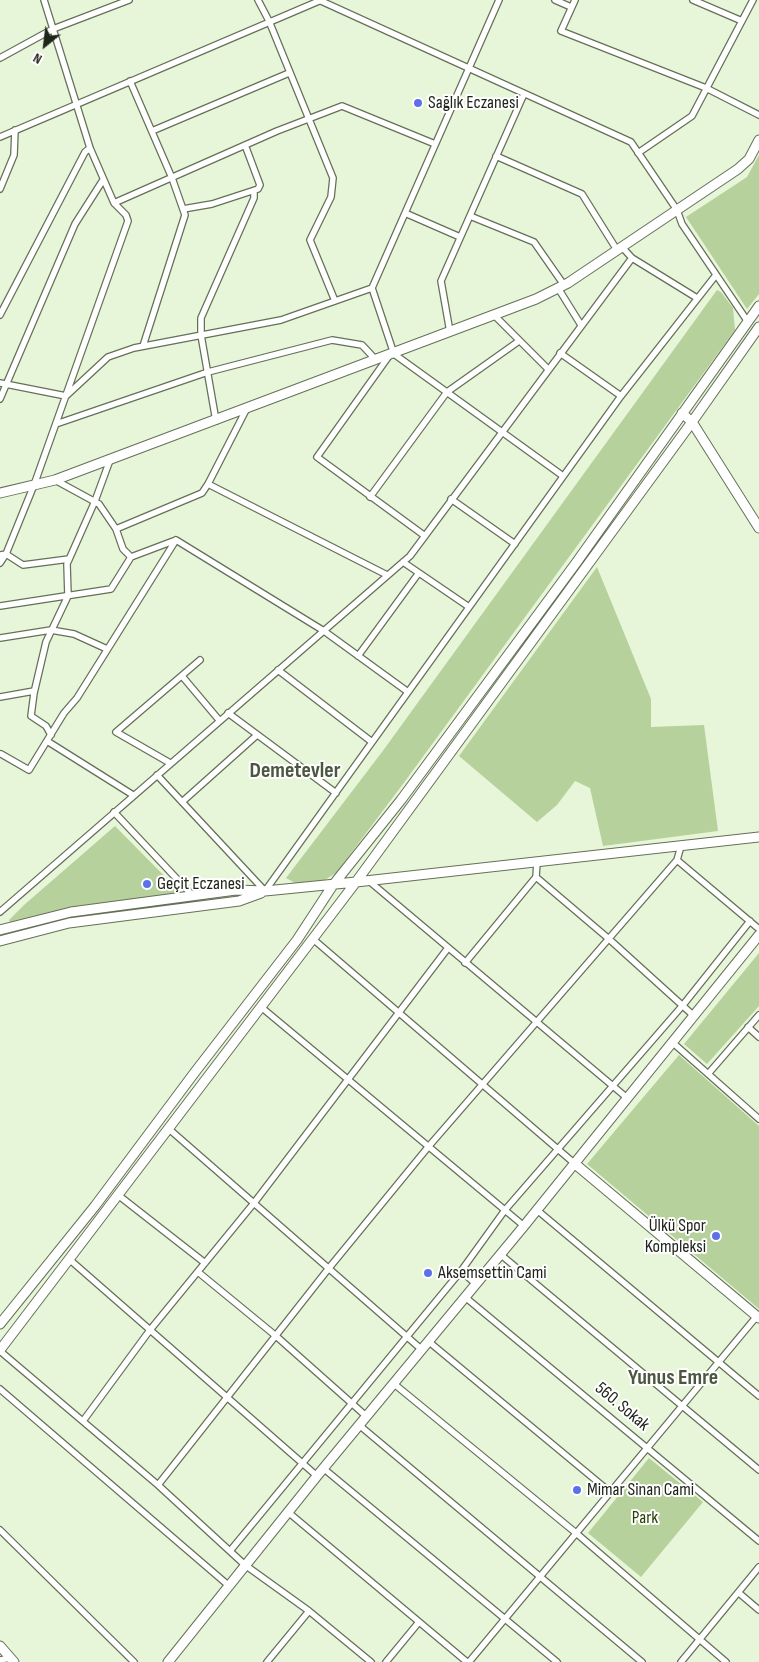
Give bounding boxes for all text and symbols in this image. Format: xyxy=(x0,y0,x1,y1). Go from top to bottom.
north arrow xyxy=(20,20,70,70)
text: N xyxy=(30,49,45,68)
place label: Sağlık Eczanesi xyxy=(428,92,519,114)
marker: Sağlık Eczanesi xyxy=(412,97,424,109)
district label: Demetevler xyxy=(250,758,340,784)
place label: Geçit Eczanesi xyxy=(157,873,245,895)
marker: Geçit Eczanesi xyxy=(141,878,153,890)
place label: Ülkü Spor Kompleksi xyxy=(645,1215,706,1258)
marker: Ülkü Spor Kompleksi xyxy=(710,1230,722,1242)
place label: Aksemsettin Cami xyxy=(438,1262,547,1284)
marker: Aksemsettin Cami xyxy=(422,1267,434,1279)
district label: Yunus Emre xyxy=(628,1365,718,1391)
street label: 560. Sokak xyxy=(590,1378,654,1436)
place label: Mimar Sinan Cami xyxy=(587,1479,694,1501)
marker: Mimar Sinan Cami xyxy=(571,1484,583,1496)
park label: Park xyxy=(632,1507,658,1529)

